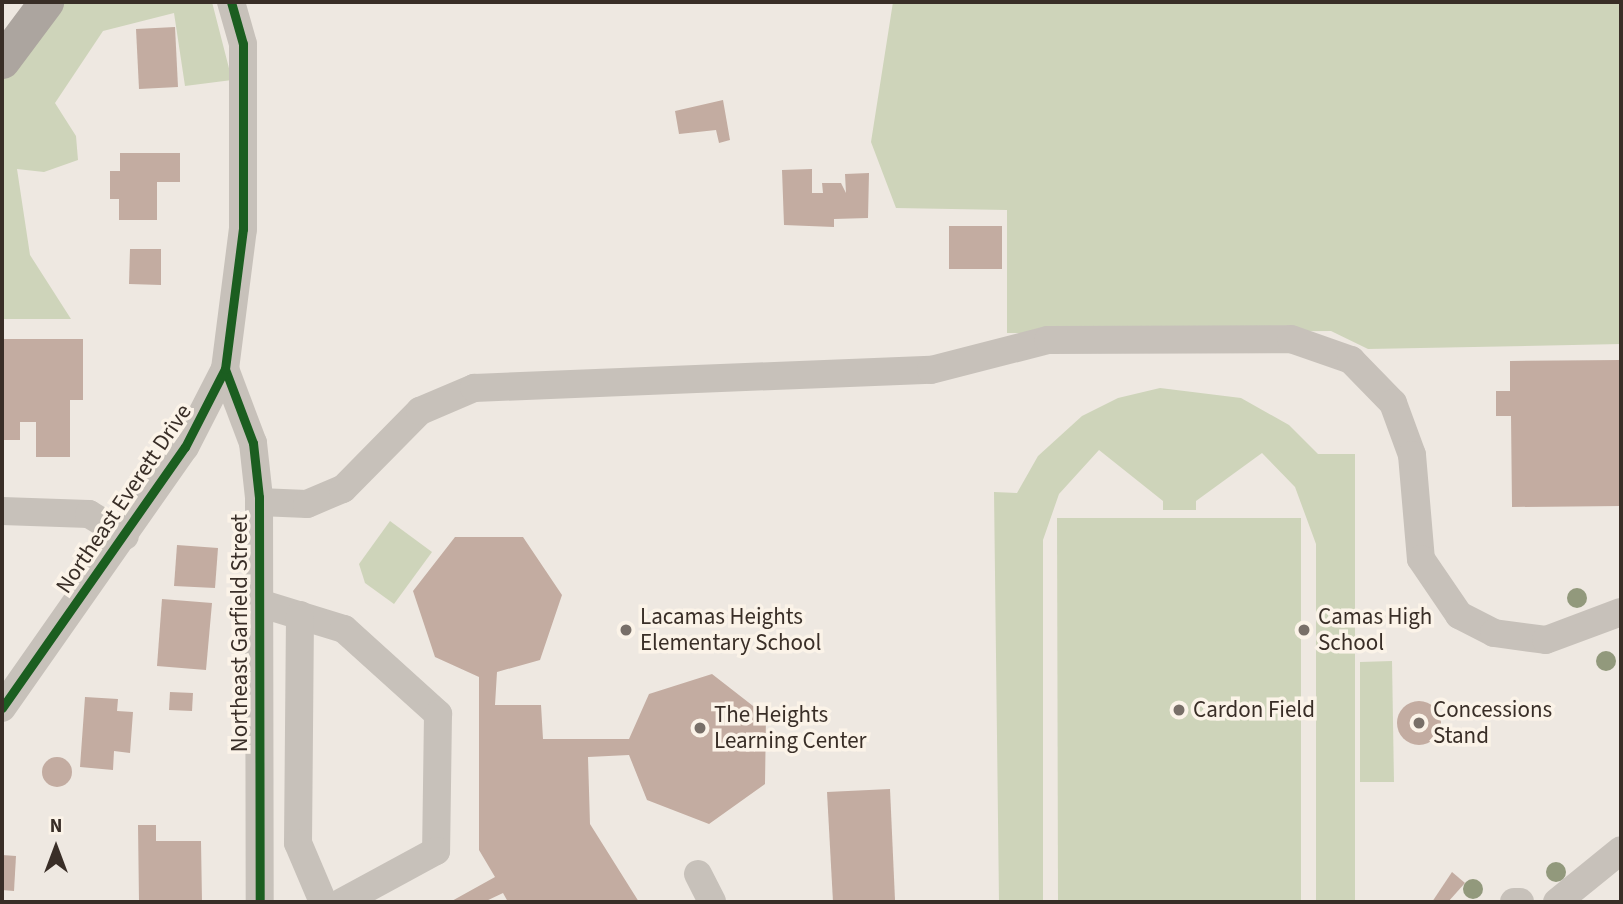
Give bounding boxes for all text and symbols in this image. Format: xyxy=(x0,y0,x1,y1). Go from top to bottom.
street label: Northeast Everett Drive xyxy=(50,399,198,599)
street label: Northeast Garfield Street xyxy=(226,514,254,752)
place label: Lacamas Heights Elementary School xyxy=(640,603,821,657)
place label: Camas High School xyxy=(1318,603,1432,657)
marker: Lacamas Heights Elementary School xyxy=(618,622,634,638)
marker: Camas High School xyxy=(1296,622,1312,638)
place label: Cardon Field xyxy=(1193,696,1315,724)
place label: Concessions Stand xyxy=(1433,696,1552,750)
place label: The Heights Learning Center xyxy=(714,701,867,755)
marker: Cardon Field xyxy=(1171,702,1187,718)
marker: Concessions Stand xyxy=(1411,715,1427,731)
marker: The Heights Learning Center xyxy=(692,720,708,736)
north arrow xyxy=(21,813,91,883)
text: N xyxy=(50,813,62,840)

